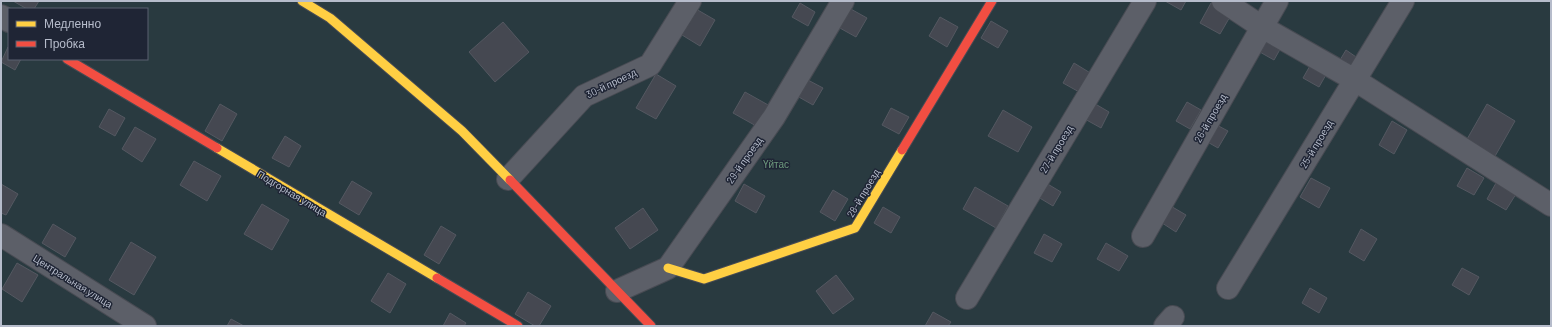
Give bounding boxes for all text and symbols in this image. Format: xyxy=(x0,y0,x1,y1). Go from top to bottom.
legend xyxy=(8,8,148,60)
text: Медленно xyxy=(44,16,101,31)
text: Пробка xyxy=(44,36,85,51)
street label: 30-й проезд xyxy=(584,66,638,100)
street label: 26-й проезд xyxy=(1191,91,1229,144)
street label: 25-й проезд xyxy=(1297,118,1335,170)
street label: 27-й проезд xyxy=(1037,123,1075,175)
street label: 29-й проезд xyxy=(724,134,765,186)
park label: Үйтас xyxy=(763,158,789,170)
street label: 28-й проезд xyxy=(844,167,882,219)
street label: Подгорная улица xyxy=(255,168,329,219)
street label: Центральная улица xyxy=(31,252,115,310)

